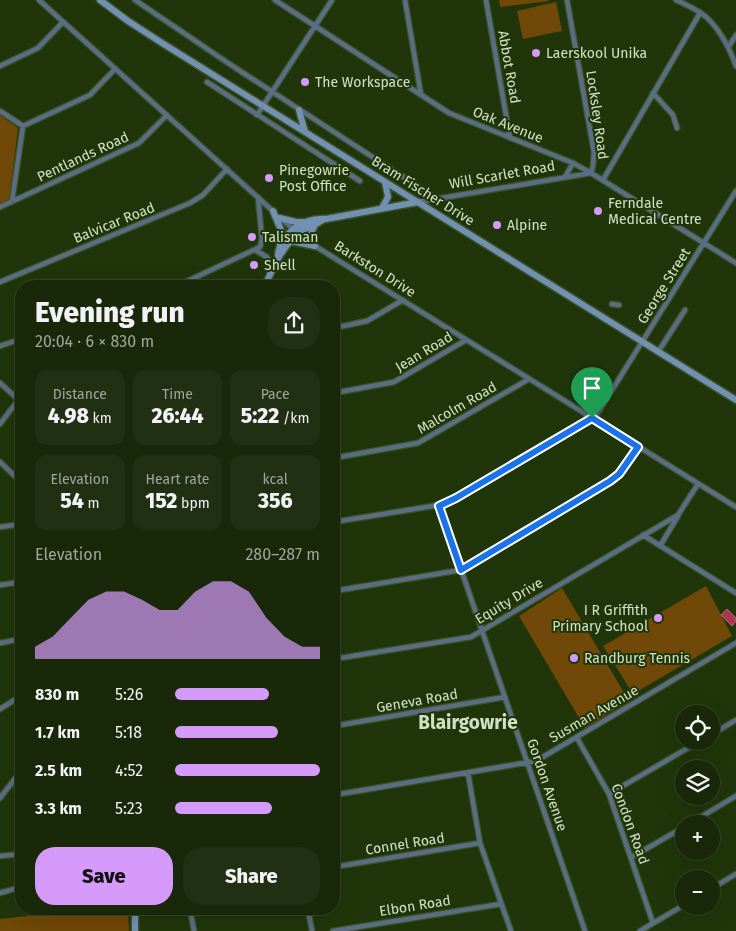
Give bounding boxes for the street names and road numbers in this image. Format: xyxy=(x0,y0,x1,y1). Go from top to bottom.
street label: Abbot Road xyxy=(494,29,524,105)
street label: Locksley Road xyxy=(582,69,612,161)
street label: Oak Avenue xyxy=(470,103,546,147)
street label: Pentlands Road xyxy=(34,128,132,186)
street label: Bram Fischer Drive xyxy=(368,153,478,229)
street label: Will Scarlet Road xyxy=(448,157,556,193)
street label: Balvicar Road xyxy=(71,199,157,247)
street label: Barkston Drive xyxy=(331,237,419,301)
street label: George Street xyxy=(634,244,695,327)
street label: Jean Road xyxy=(392,328,456,376)
street label: Malcolm Road xyxy=(414,378,500,438)
street label: Equity Drive xyxy=(472,574,546,628)
street label: Susman Avenue xyxy=(546,682,642,746)
street label: Geneva Road xyxy=(375,685,459,717)
street label: Gordon Avenue xyxy=(523,736,571,834)
street label: Condon Road xyxy=(608,781,652,867)
street label: Connel Road xyxy=(364,829,446,859)
street label: Elbon Road xyxy=(378,892,452,920)

